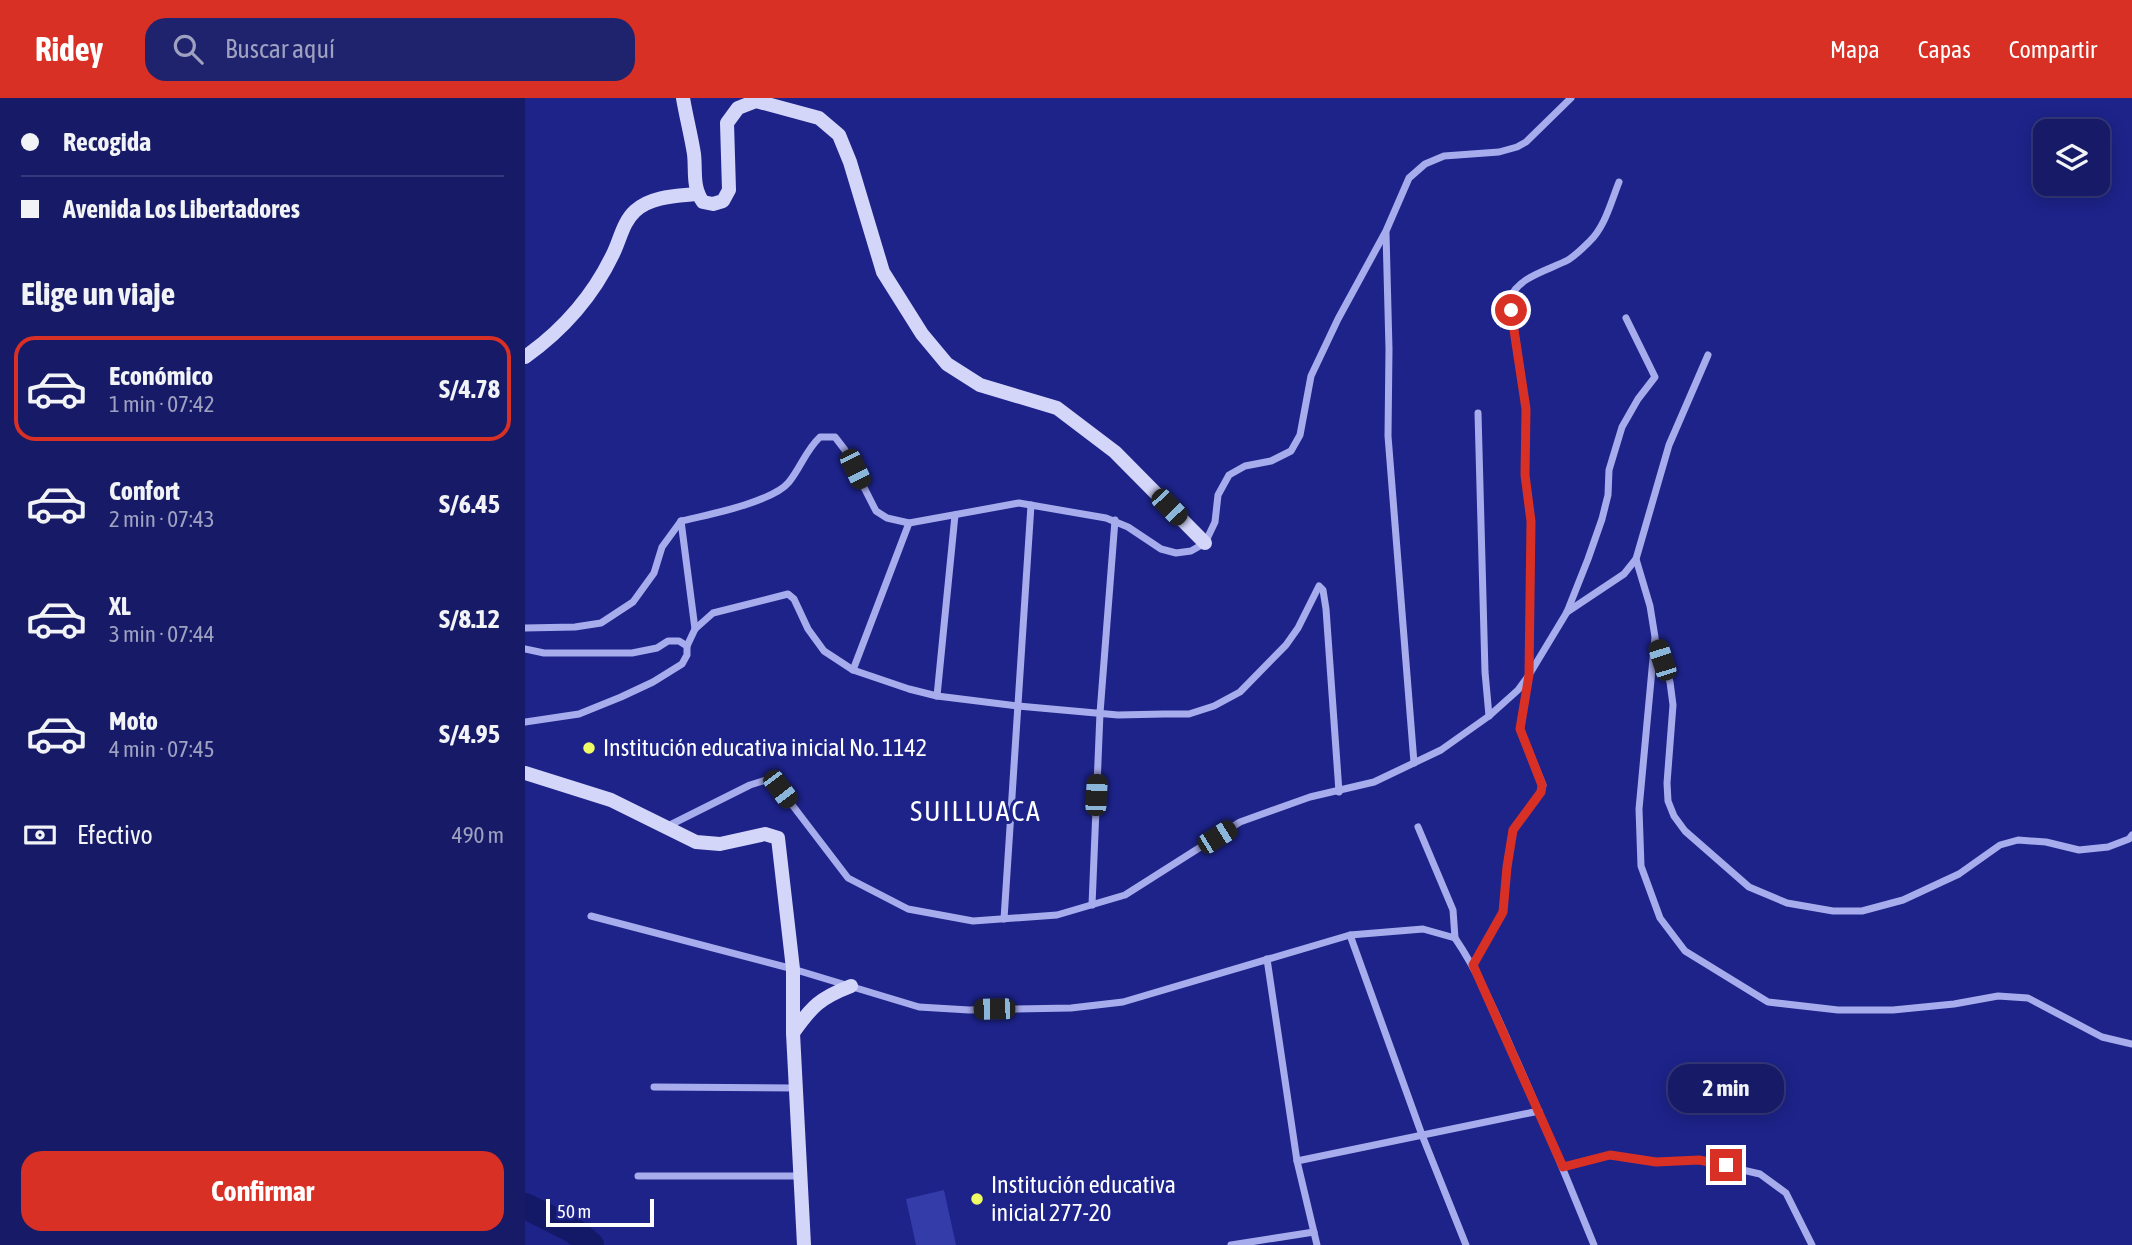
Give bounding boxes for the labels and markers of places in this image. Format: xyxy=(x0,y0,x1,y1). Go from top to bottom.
place label: Institución educativa inicial No. 1142 xyxy=(603,734,927,761)
marker: Institución educativa inicial No. 1142 xyxy=(581,740,597,756)
place label: Institución educativa inicial 277-20 xyxy=(991,1171,1176,1226)
marker: Institución educativa inicial 277-20 xyxy=(969,1191,985,1207)

